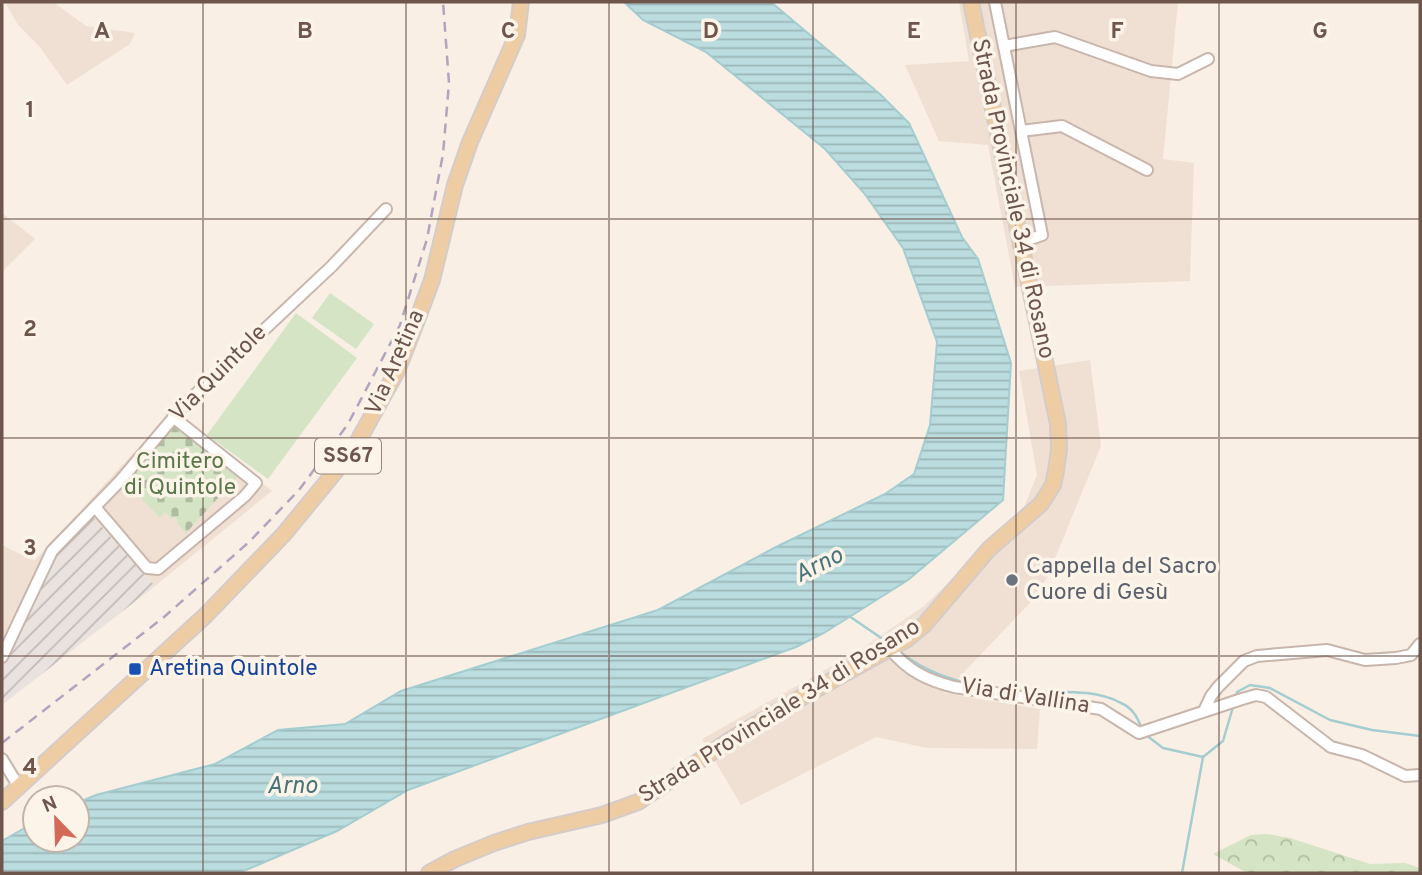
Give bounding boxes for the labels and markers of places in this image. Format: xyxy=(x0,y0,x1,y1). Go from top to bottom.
place label: Cappella del Sacro Cuore di Gesù xyxy=(1026,553,1217,608)
marker: Cappella del Sacro Cuore di Gesù xyxy=(1004,572,1020,588)
place label: Aretina Quintole xyxy=(149,655,318,684)
marker: Aretina Quintole xyxy=(127,661,143,677)

